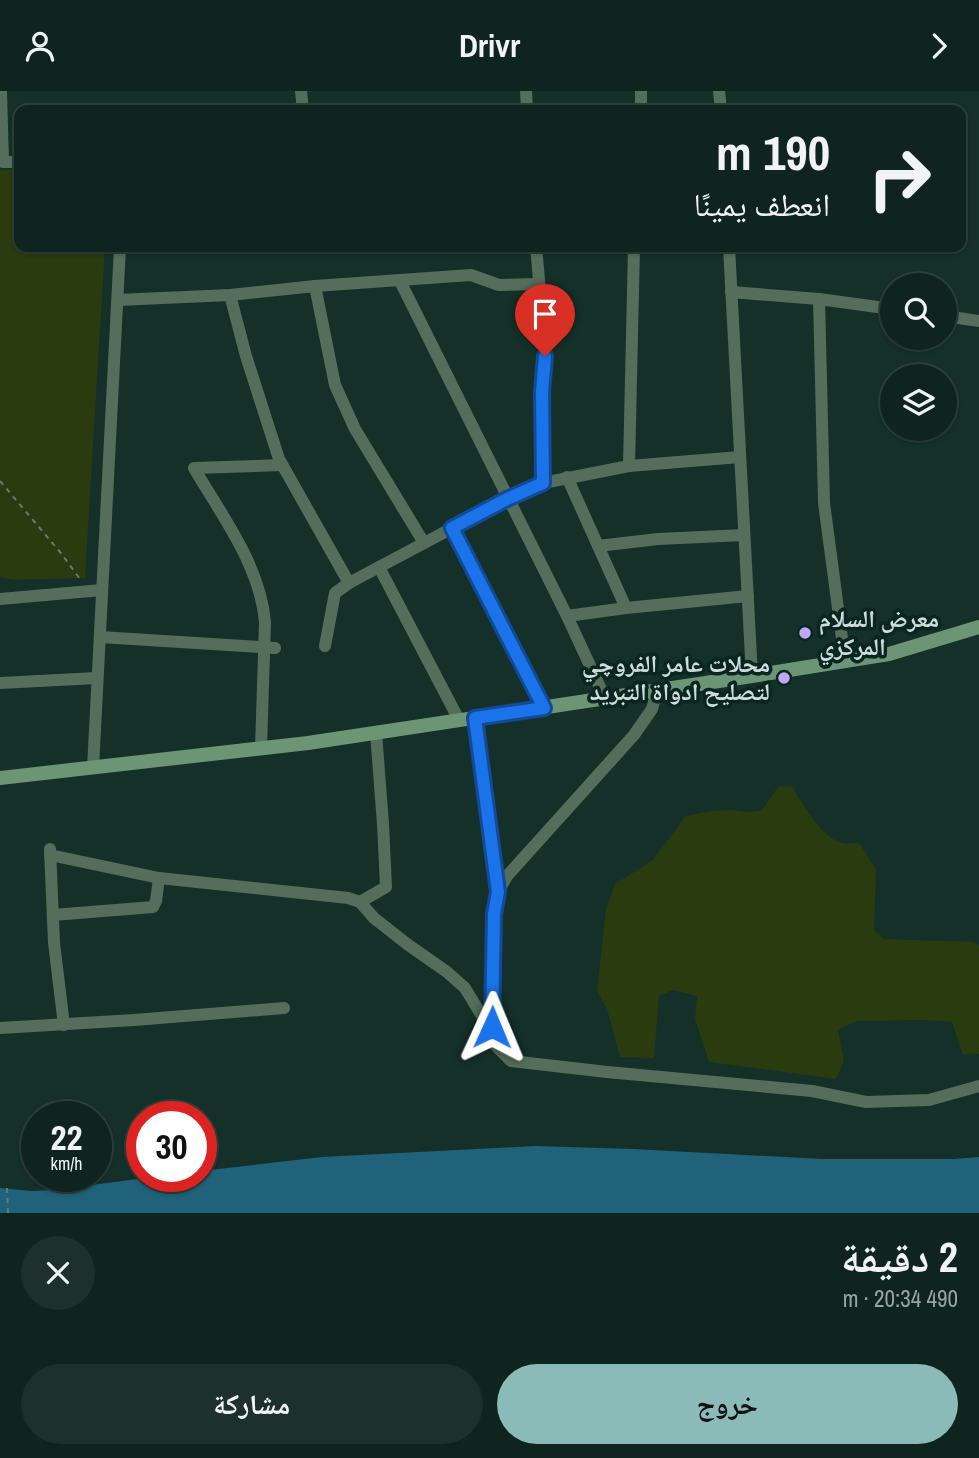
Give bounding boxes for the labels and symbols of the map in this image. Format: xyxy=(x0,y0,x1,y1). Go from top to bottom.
pin xyxy=(515,284,575,356)
place label: معرض السلام المركزي xyxy=(819,602,939,666)
marker: معرض السلام المركزي xyxy=(797,625,813,641)
place label: محلات عامر الفروچي لتصليح ادواة التبريد xyxy=(582,647,770,707)
marker: محلات عامر الفروچي لتصليح ادواة التبريد xyxy=(776,670,792,686)
position arrow xyxy=(455,990,529,1064)
speed limit sign: 30 xyxy=(126,1101,217,1192)

